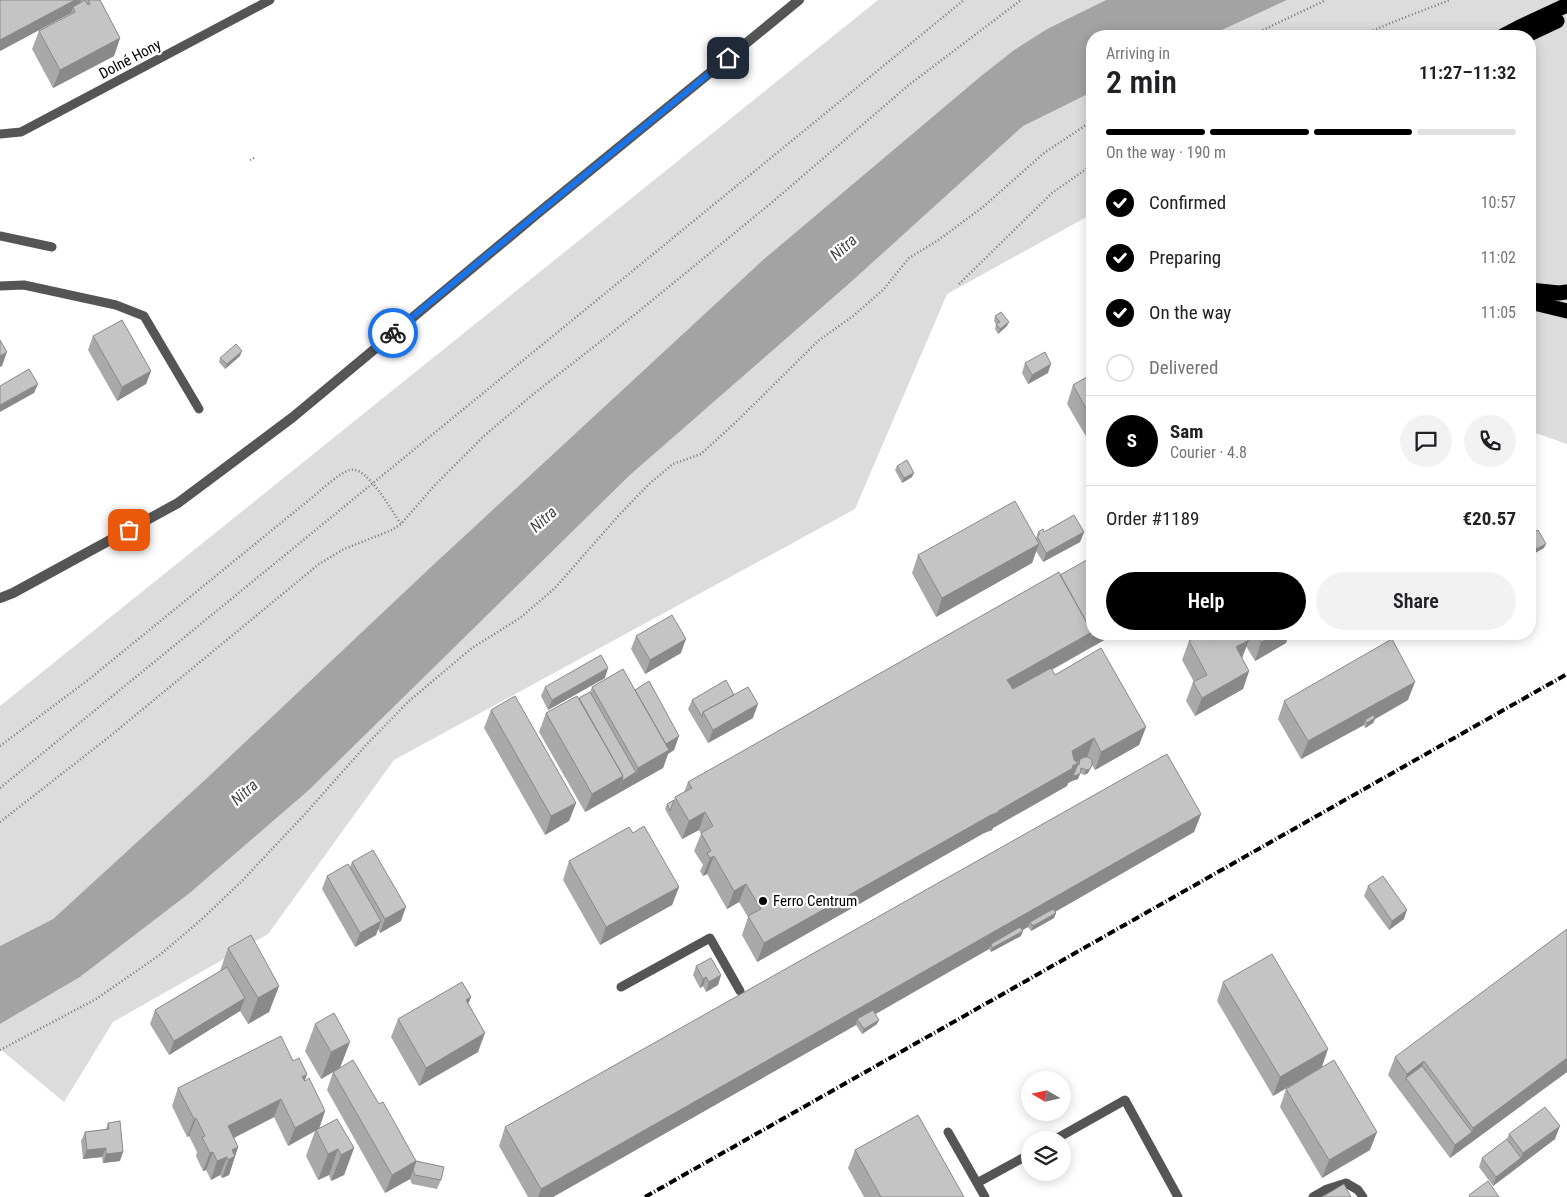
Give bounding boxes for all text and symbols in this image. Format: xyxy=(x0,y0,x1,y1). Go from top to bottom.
street label: Dolné Hony xyxy=(96,35,164,83)
pin xyxy=(707,37,749,79)
icon: home xyxy=(714,44,742,72)
text: Arriving in xyxy=(1106,44,1170,63)
text: 11:27–11:32 xyxy=(1419,61,1516,84)
text: 2 min xyxy=(1106,63,1177,101)
text: On the way · 190 m xyxy=(1106,143,1226,162)
icon: check xyxy=(1106,189,1134,217)
text: Confirmed xyxy=(1149,191,1226,214)
text: 10:57 xyxy=(1481,193,1516,212)
water label: Nitra xyxy=(826,230,861,264)
icon: check xyxy=(1106,244,1134,272)
text: Preparing xyxy=(1149,246,1221,269)
text: 11:02 xyxy=(1481,248,1516,267)
icon: check xyxy=(1106,299,1134,327)
text: On the way xyxy=(1149,301,1231,324)
text: 11:05 xyxy=(1481,303,1516,322)
courier xyxy=(368,308,418,358)
icon: bike xyxy=(379,319,407,347)
text: Delivered xyxy=(1149,356,1218,379)
button: chat xyxy=(1400,415,1452,467)
button: phone xyxy=(1464,415,1516,467)
text: Sam xyxy=(1170,420,1203,443)
text: S xyxy=(1127,429,1137,452)
text: Courier · 4.8 xyxy=(1170,443,1247,462)
water label: Nitra xyxy=(526,502,561,536)
text: Order #1189 xyxy=(1106,507,1199,530)
text: €20.57 xyxy=(1462,507,1516,530)
pin xyxy=(108,509,150,551)
icon: bag xyxy=(115,516,143,544)
button: Help xyxy=(1106,572,1306,630)
button: Share xyxy=(1316,572,1516,630)
water label: Nitra xyxy=(227,775,262,809)
place label: Ferro Centrum xyxy=(773,892,857,910)
marker: Ferro Centrum xyxy=(757,895,769,907)
north arrow xyxy=(1021,1071,1071,1121)
map controls xyxy=(1021,1071,1071,1181)
button: layers xyxy=(1021,1131,1071,1181)

